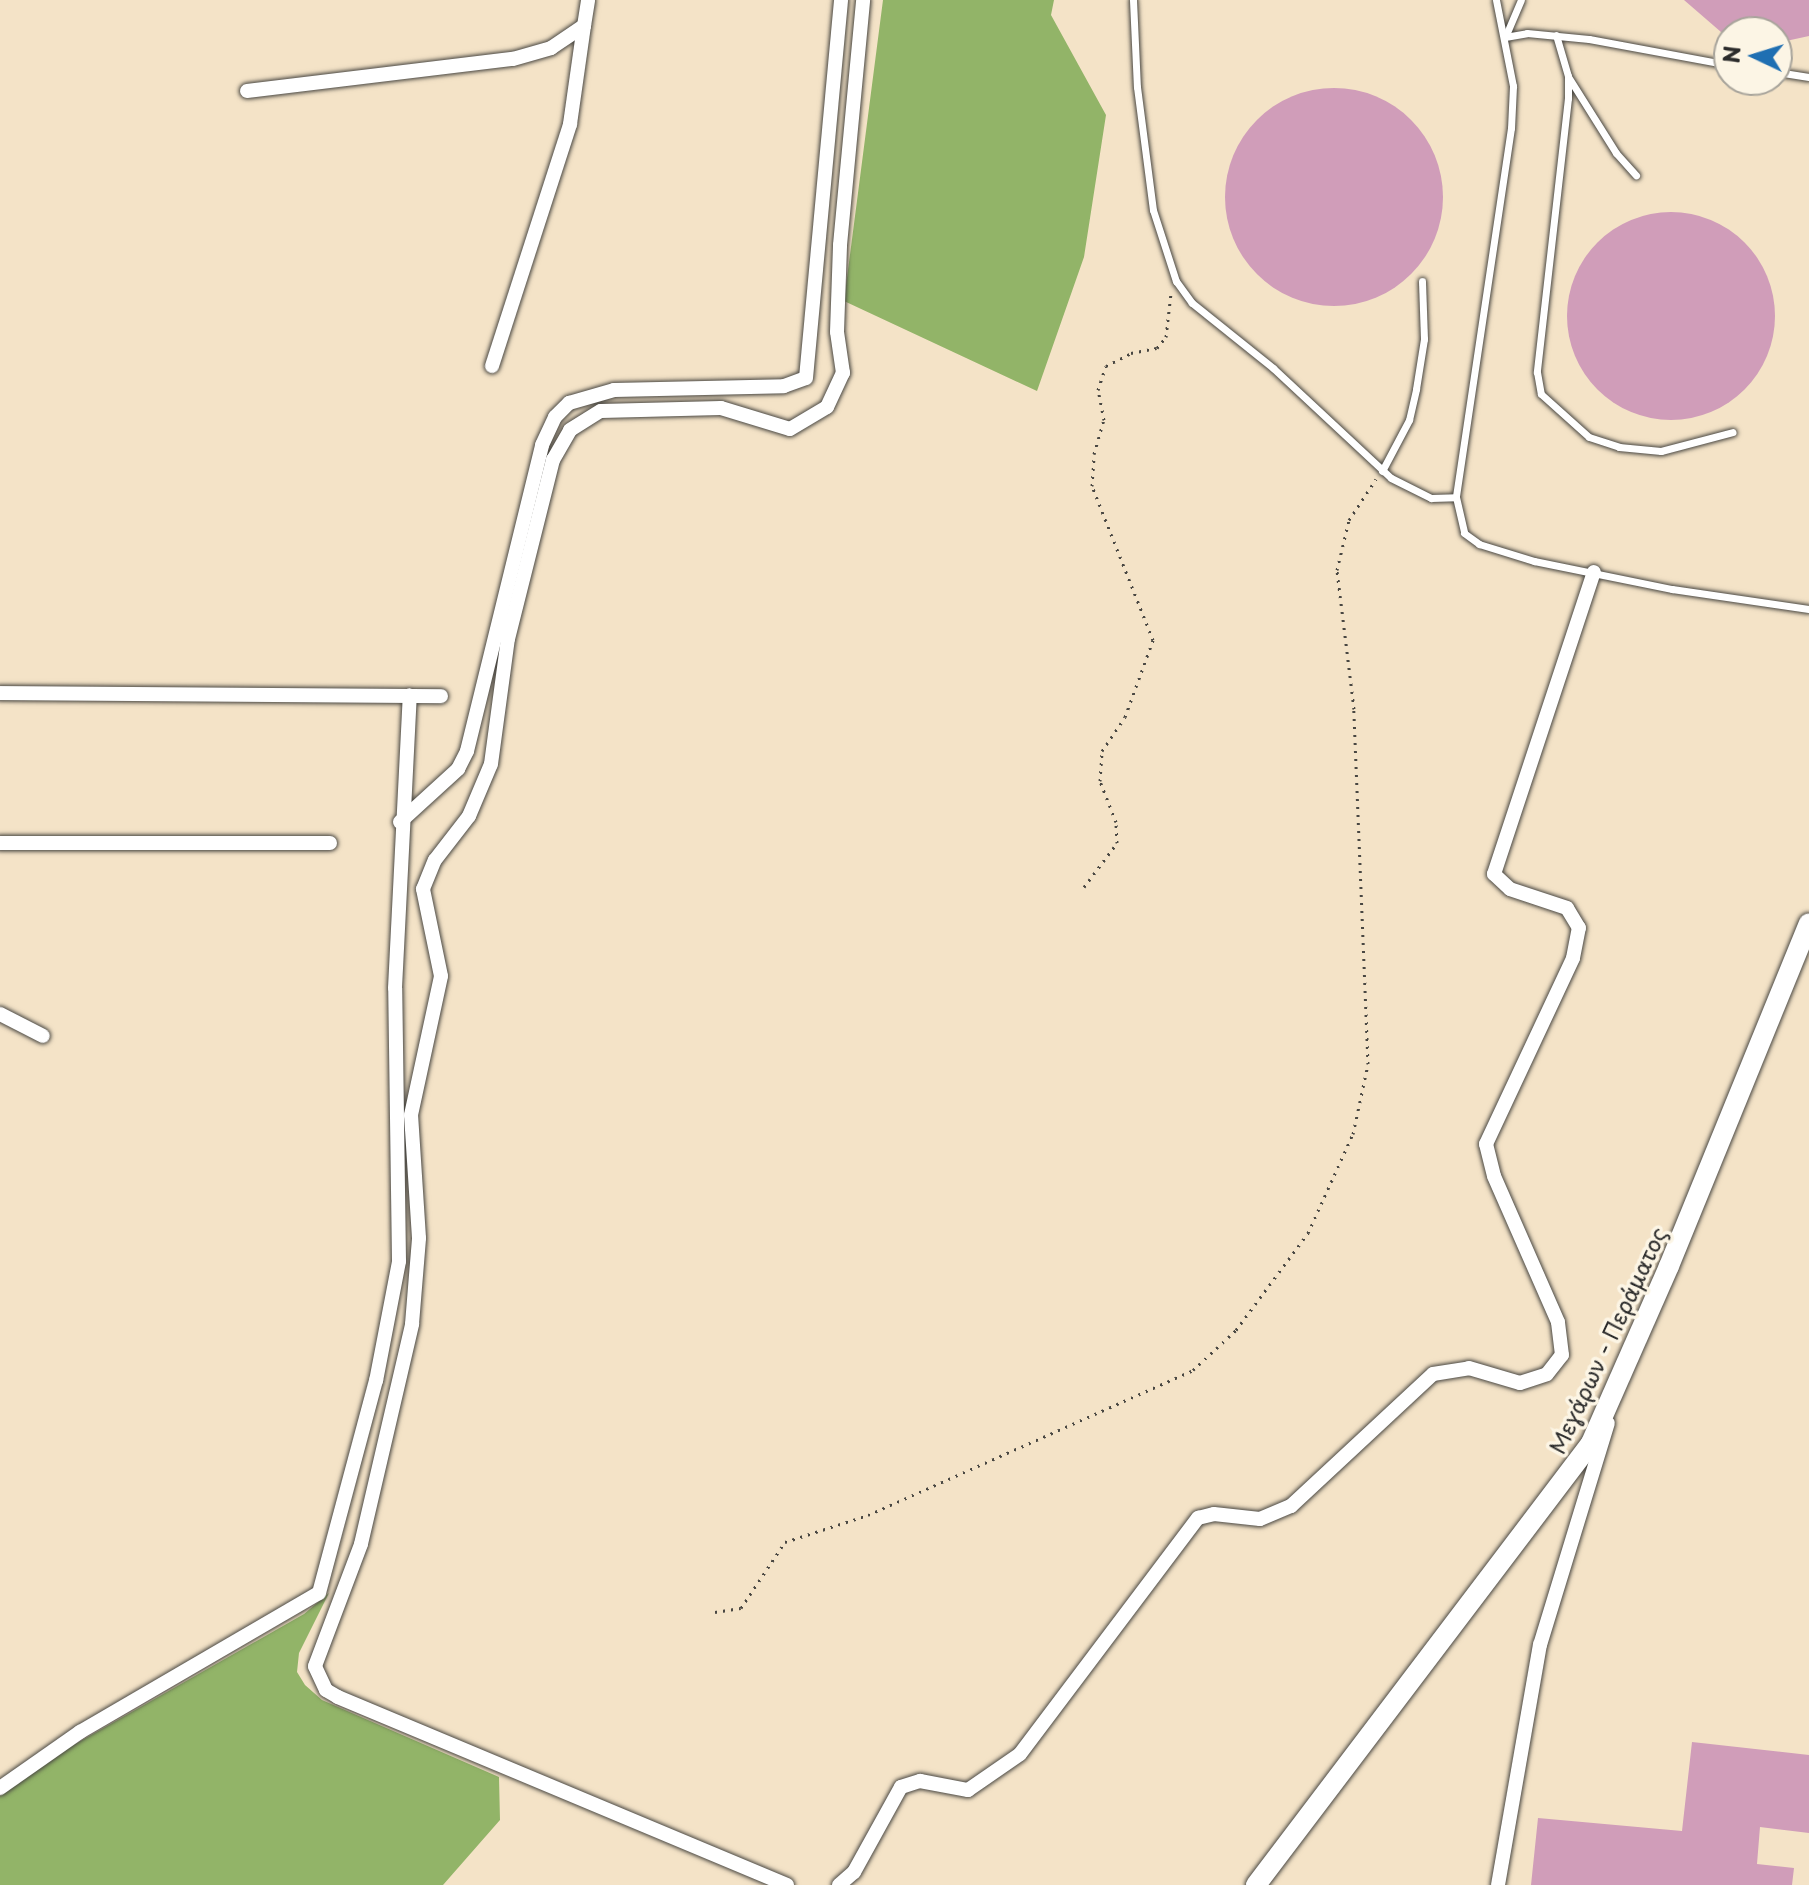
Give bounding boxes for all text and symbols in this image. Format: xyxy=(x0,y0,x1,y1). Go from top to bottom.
north arrow xyxy=(1713,16,1793,96)
text: N xyxy=(1713,45,1748,64)
street label: Μεγάρων - Περάματος xyxy=(1543,1222,1671,1458)

